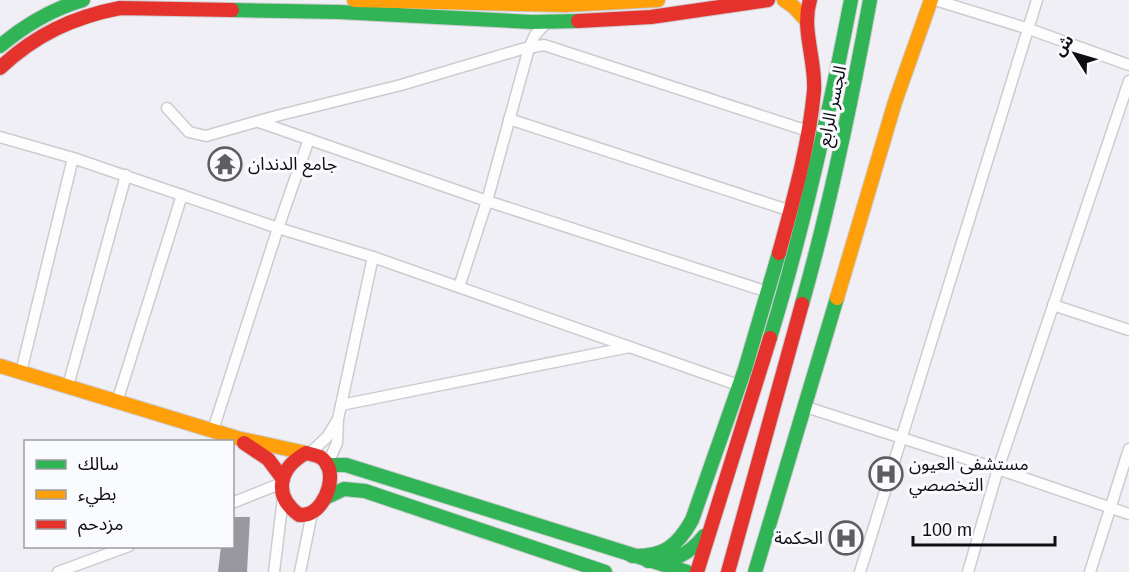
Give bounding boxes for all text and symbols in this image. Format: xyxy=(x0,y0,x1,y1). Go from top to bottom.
north arrow xyxy=(1045,24,1105,84)
text: ش xyxy=(1050,31,1078,60)
street label: الجسر الرابع xyxy=(814,64,854,149)
temple icon: جامع الدندان xyxy=(207,146,243,182)
place label: جامع الدندان xyxy=(248,154,337,178)
legend xyxy=(24,440,234,548)
text: سالك xyxy=(78,454,119,474)
place label: مستشفى العيون التخصصي xyxy=(909,454,1029,498)
hospital icon: مستشفى العيون التخصصي xyxy=(868,456,904,492)
text: بطيء xyxy=(78,484,116,507)
scale bar xyxy=(913,509,1056,547)
text: مزدحم xyxy=(78,514,123,537)
hospital icon: الحكمة xyxy=(828,520,864,556)
text: 100 m xyxy=(922,520,972,540)
place label: الحكمة xyxy=(774,528,823,548)

